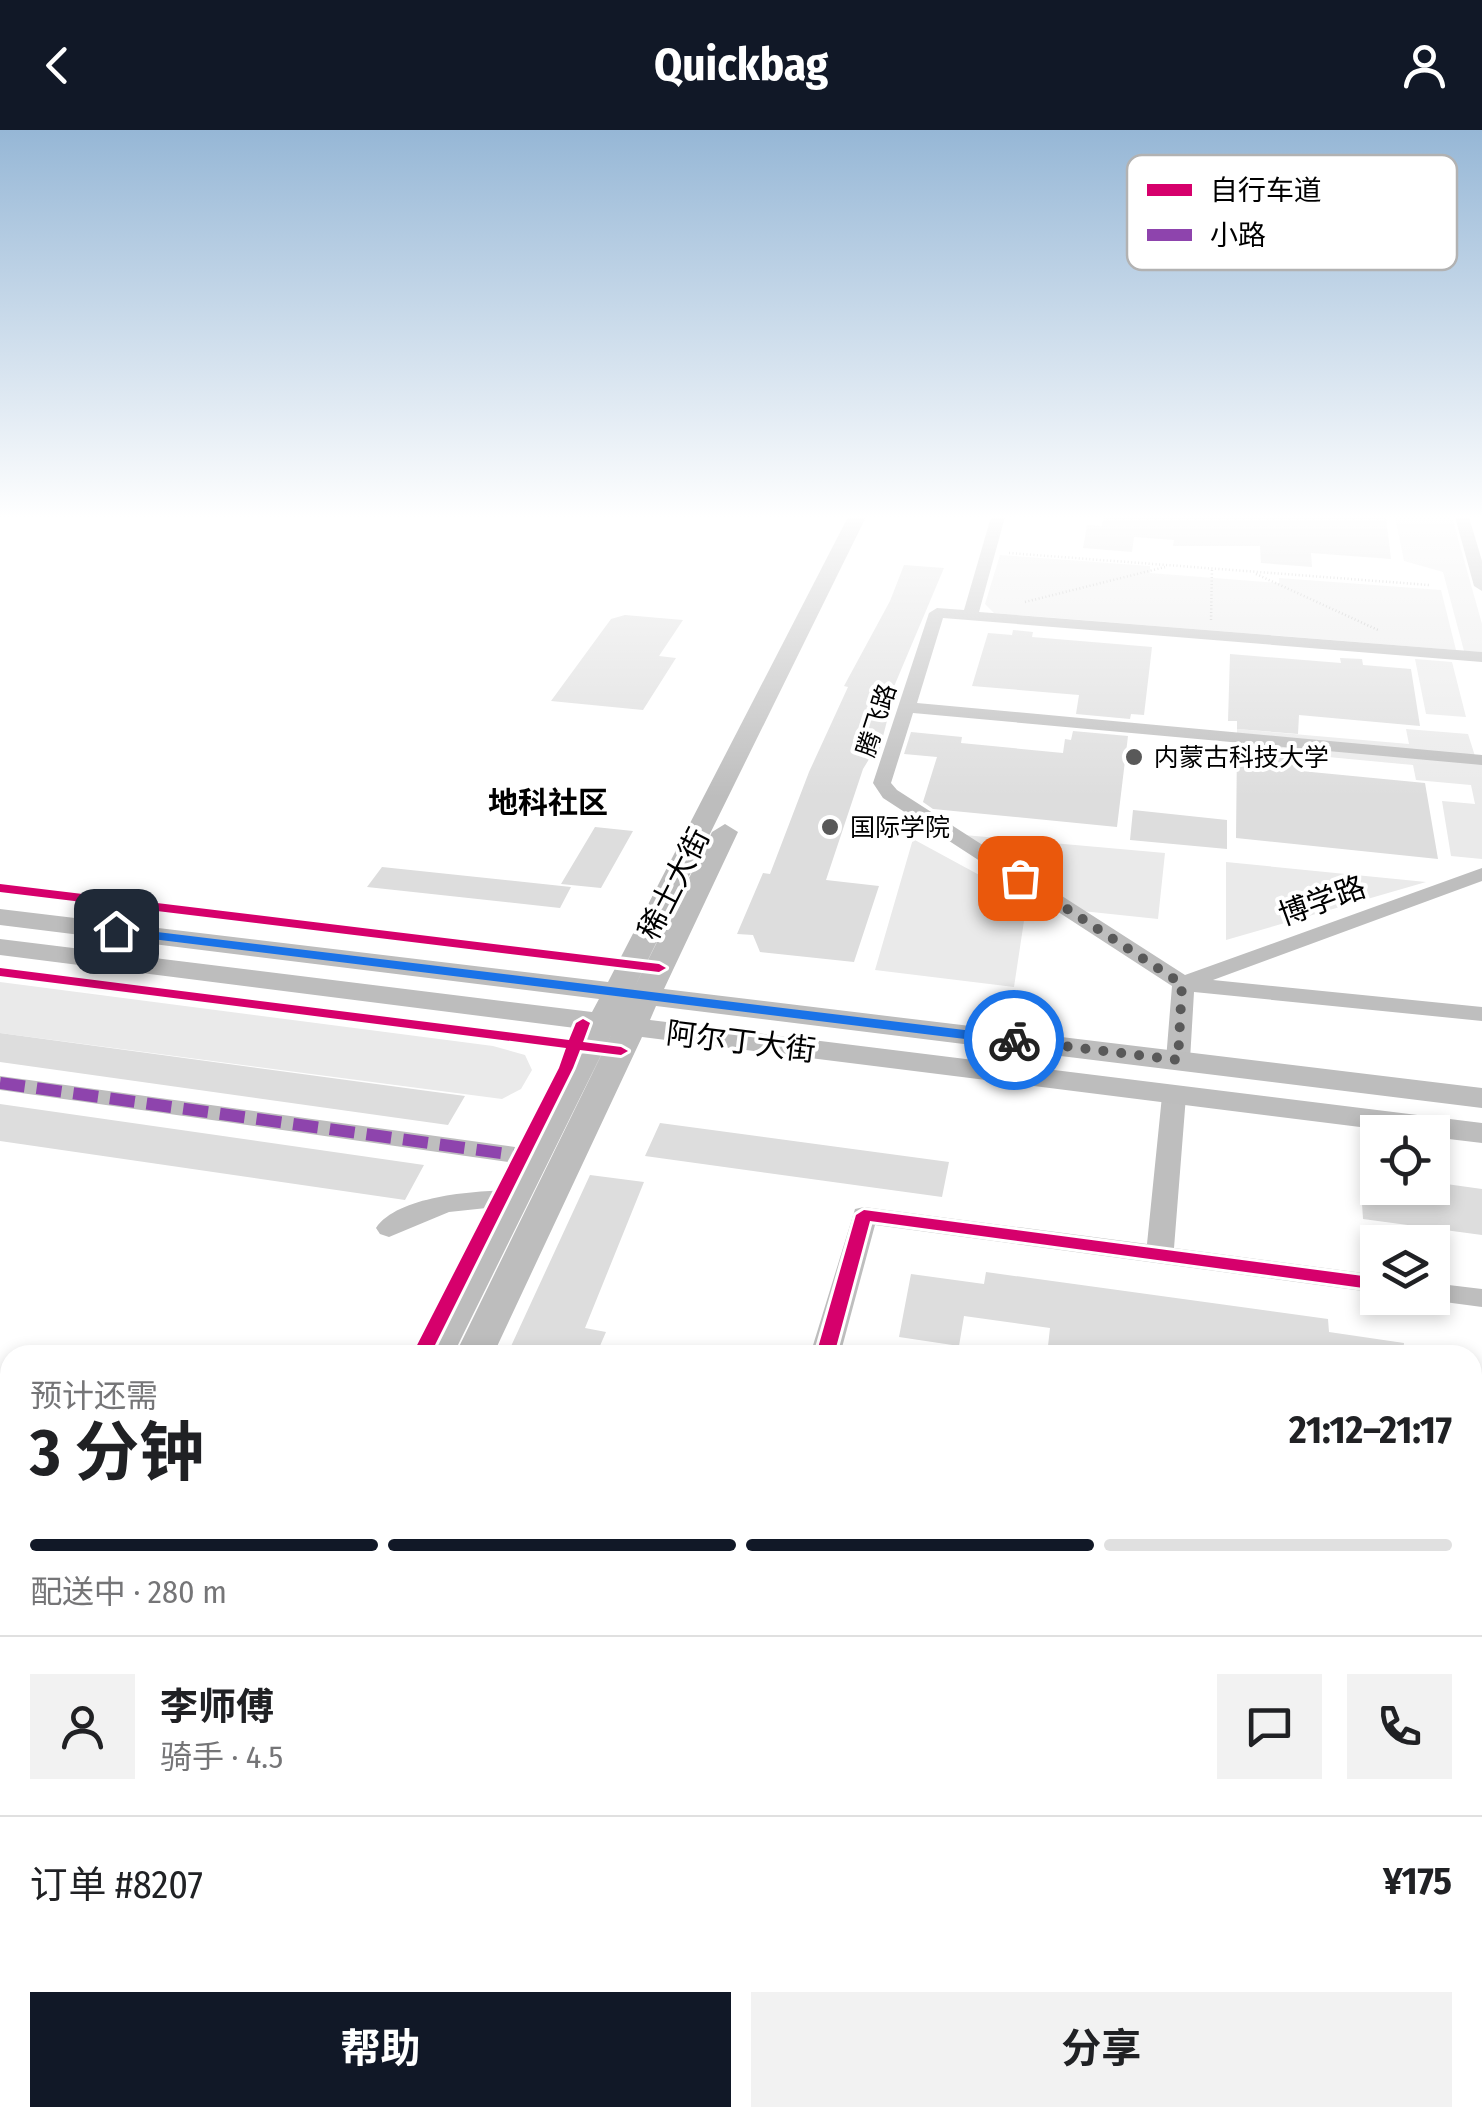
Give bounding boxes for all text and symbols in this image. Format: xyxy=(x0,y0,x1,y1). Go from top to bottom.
icon: back xyxy=(30,38,85,93)
text: Quickbag xyxy=(654,38,828,92)
icon: person xyxy=(1397,38,1452,93)
legend xyxy=(1127,155,1457,270)
text: 自行车道 xyxy=(1210,174,1322,207)
text: 小路 xyxy=(1210,219,1266,252)
street label: 腾飞路 xyxy=(851,680,903,761)
place label: 内蒙古科技大学 xyxy=(1154,743,1329,773)
marker: 内蒙古科技大学 xyxy=(1123,746,1145,768)
district label: 地科社区 xyxy=(488,785,608,821)
place label: 国际学院 xyxy=(850,813,950,843)
marker: 国际学院 xyxy=(819,816,841,838)
street label: 稀土大街 xyxy=(631,822,717,946)
pin xyxy=(978,836,1063,921)
icon: bag xyxy=(993,851,1048,906)
street label: 博学路 xyxy=(1274,869,1370,933)
pin xyxy=(74,889,159,974)
icon: home xyxy=(89,904,144,959)
courier xyxy=(964,990,1064,1090)
icon: bike xyxy=(987,1013,1042,1068)
street label: 阿尔丁大街 xyxy=(664,1015,818,1069)
map controls xyxy=(1360,1115,1450,1315)
button: locate xyxy=(1360,1115,1450,1205)
button: layers xyxy=(1360,1225,1450,1315)
text: 预计还需 xyxy=(30,1377,158,1415)
text: 21:12–21:17 xyxy=(1289,1407,1452,1453)
text: 3 分钟 xyxy=(30,1414,204,1492)
text: 配送中 · 280 m xyxy=(30,1573,227,1611)
button: person xyxy=(30,1674,135,1779)
button: chat xyxy=(1217,1674,1322,1779)
button: phone xyxy=(1347,1674,1452,1779)
text: 李师傅 xyxy=(160,1684,274,1730)
text: 骑手 · 4.5 xyxy=(160,1738,283,1776)
text: ¥175 xyxy=(1383,1858,1452,1904)
text: 订单 #8207 xyxy=(30,1862,203,1908)
button: 帮助 xyxy=(30,1992,731,2107)
button: 分享 xyxy=(751,1992,1452,2107)

